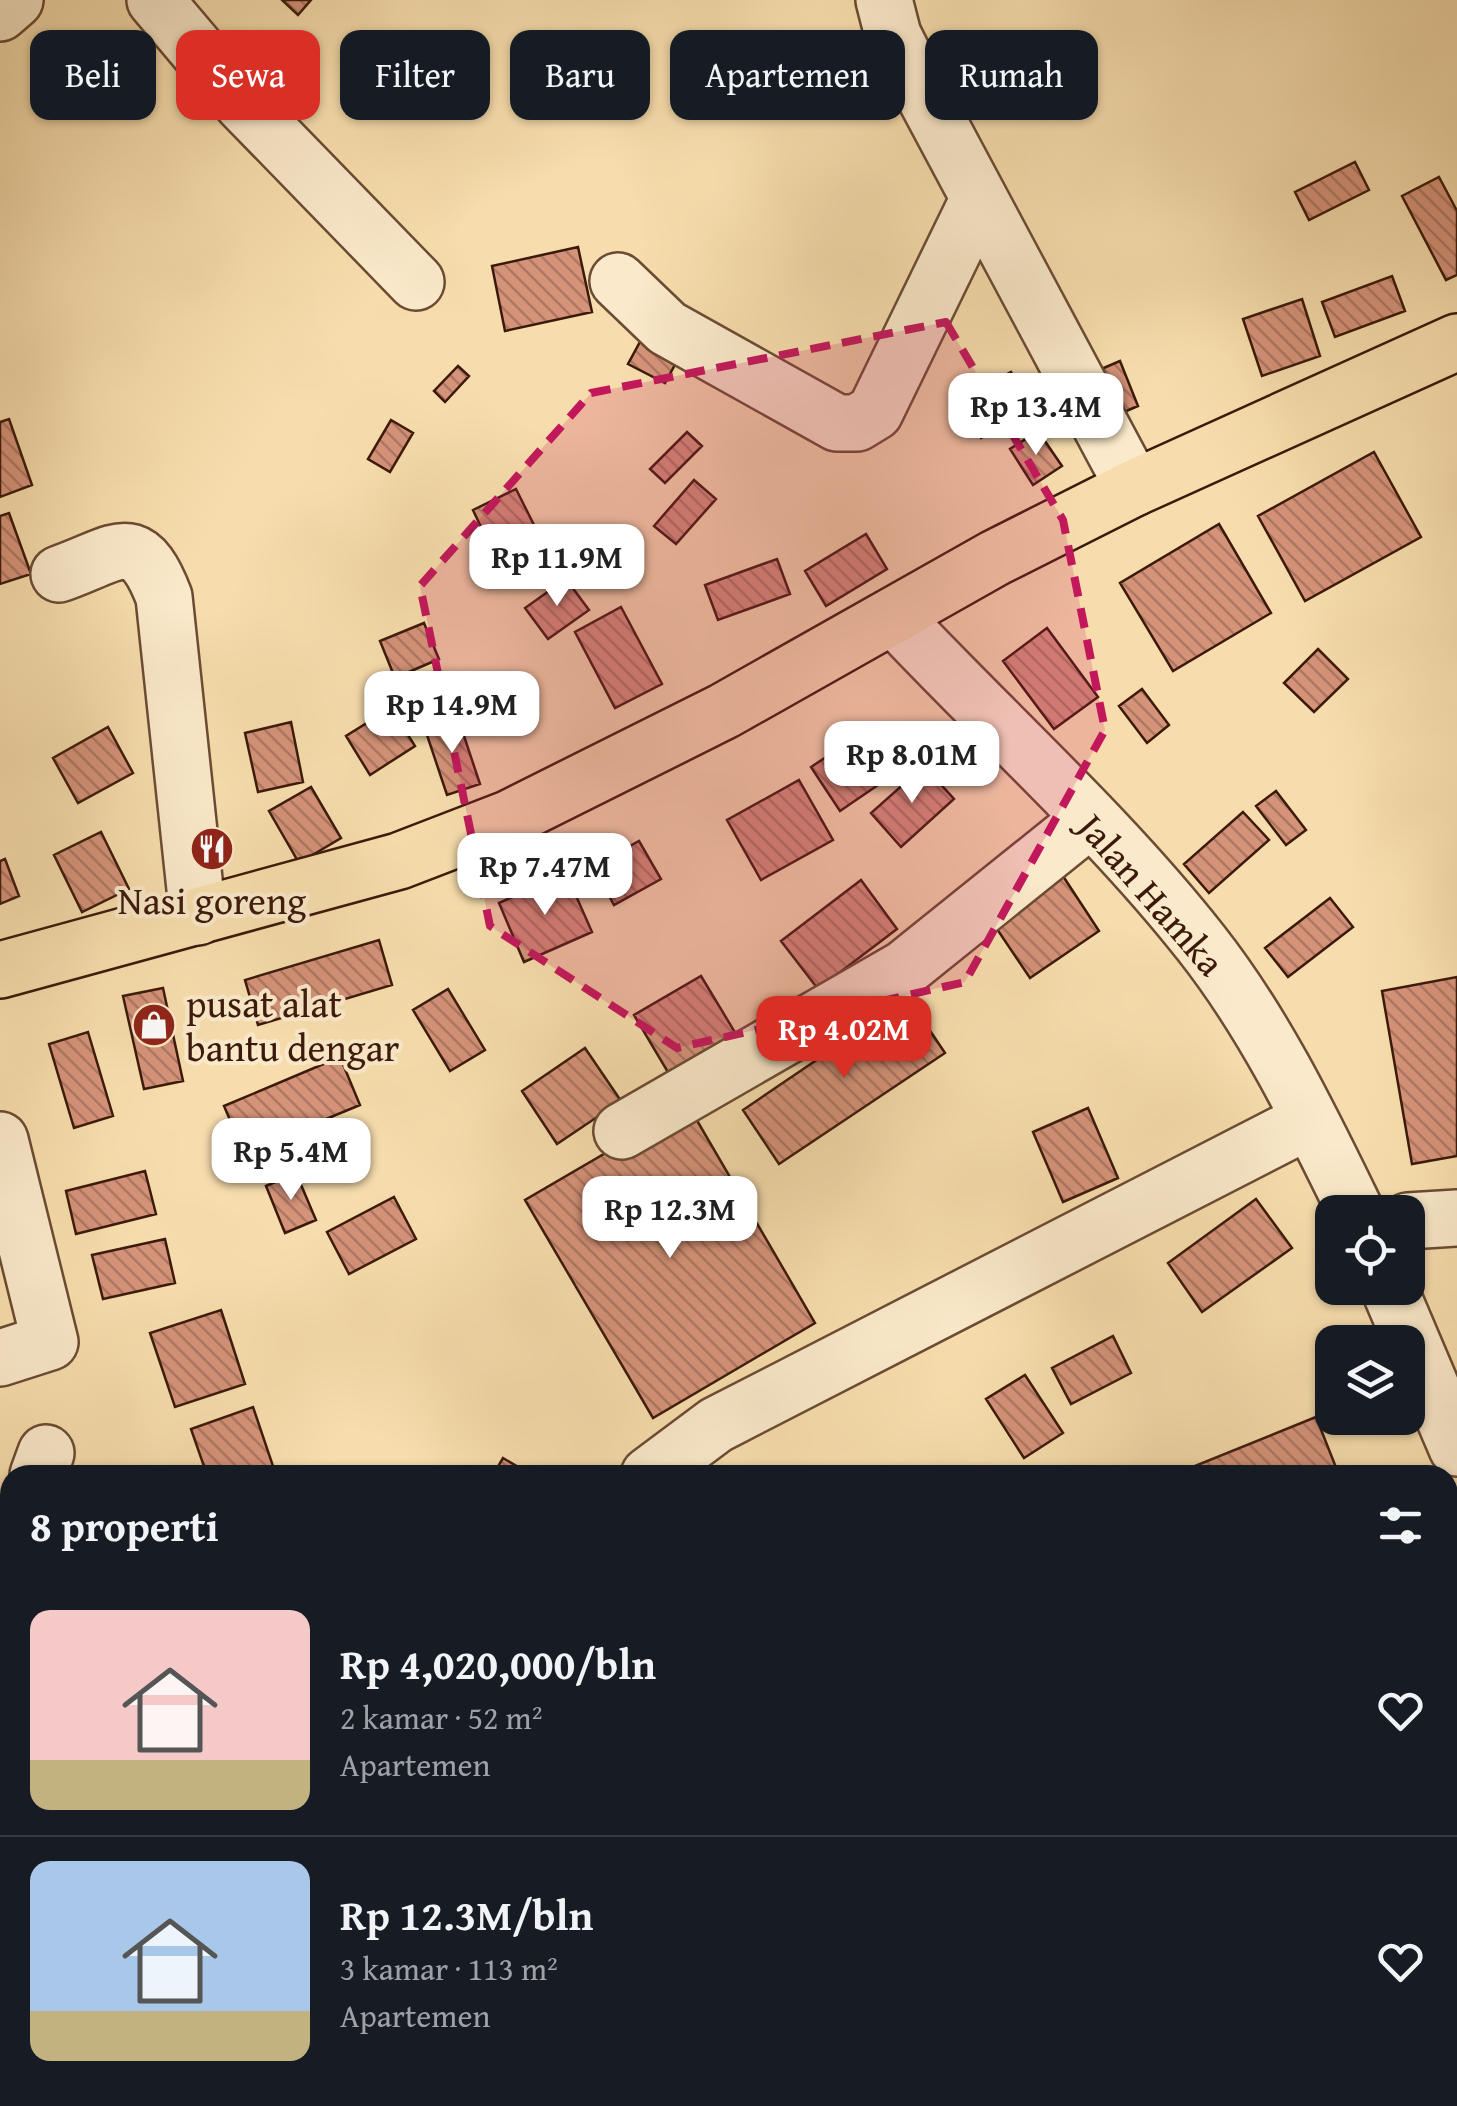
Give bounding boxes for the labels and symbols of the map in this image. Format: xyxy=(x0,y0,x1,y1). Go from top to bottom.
pin: Rp 13.4M xyxy=(933,373,1139,458)
pin: Rp 11.9M xyxy=(454,524,660,609)
pin: Rp 14.9M xyxy=(349,671,555,756)
pin: Rp 8.01M xyxy=(809,721,1015,806)
street label: Jalan Hamka xyxy=(1063,797,1239,988)
restaurant icon: Nasi goreng xyxy=(189,826,235,872)
pin: Rp 7.47M xyxy=(442,833,648,918)
place label: Nasi goreng xyxy=(118,872,306,928)
place label: pusat alat bantu dengar xyxy=(186,975,400,1075)
pin: Rp 4.02M xyxy=(741,996,947,1081)
shop icon: pusat alat bantu dengar xyxy=(131,1002,177,1048)
pin: Rp 5.4M xyxy=(199,1118,383,1203)
pin: Rp 12.3M xyxy=(567,1176,773,1261)

